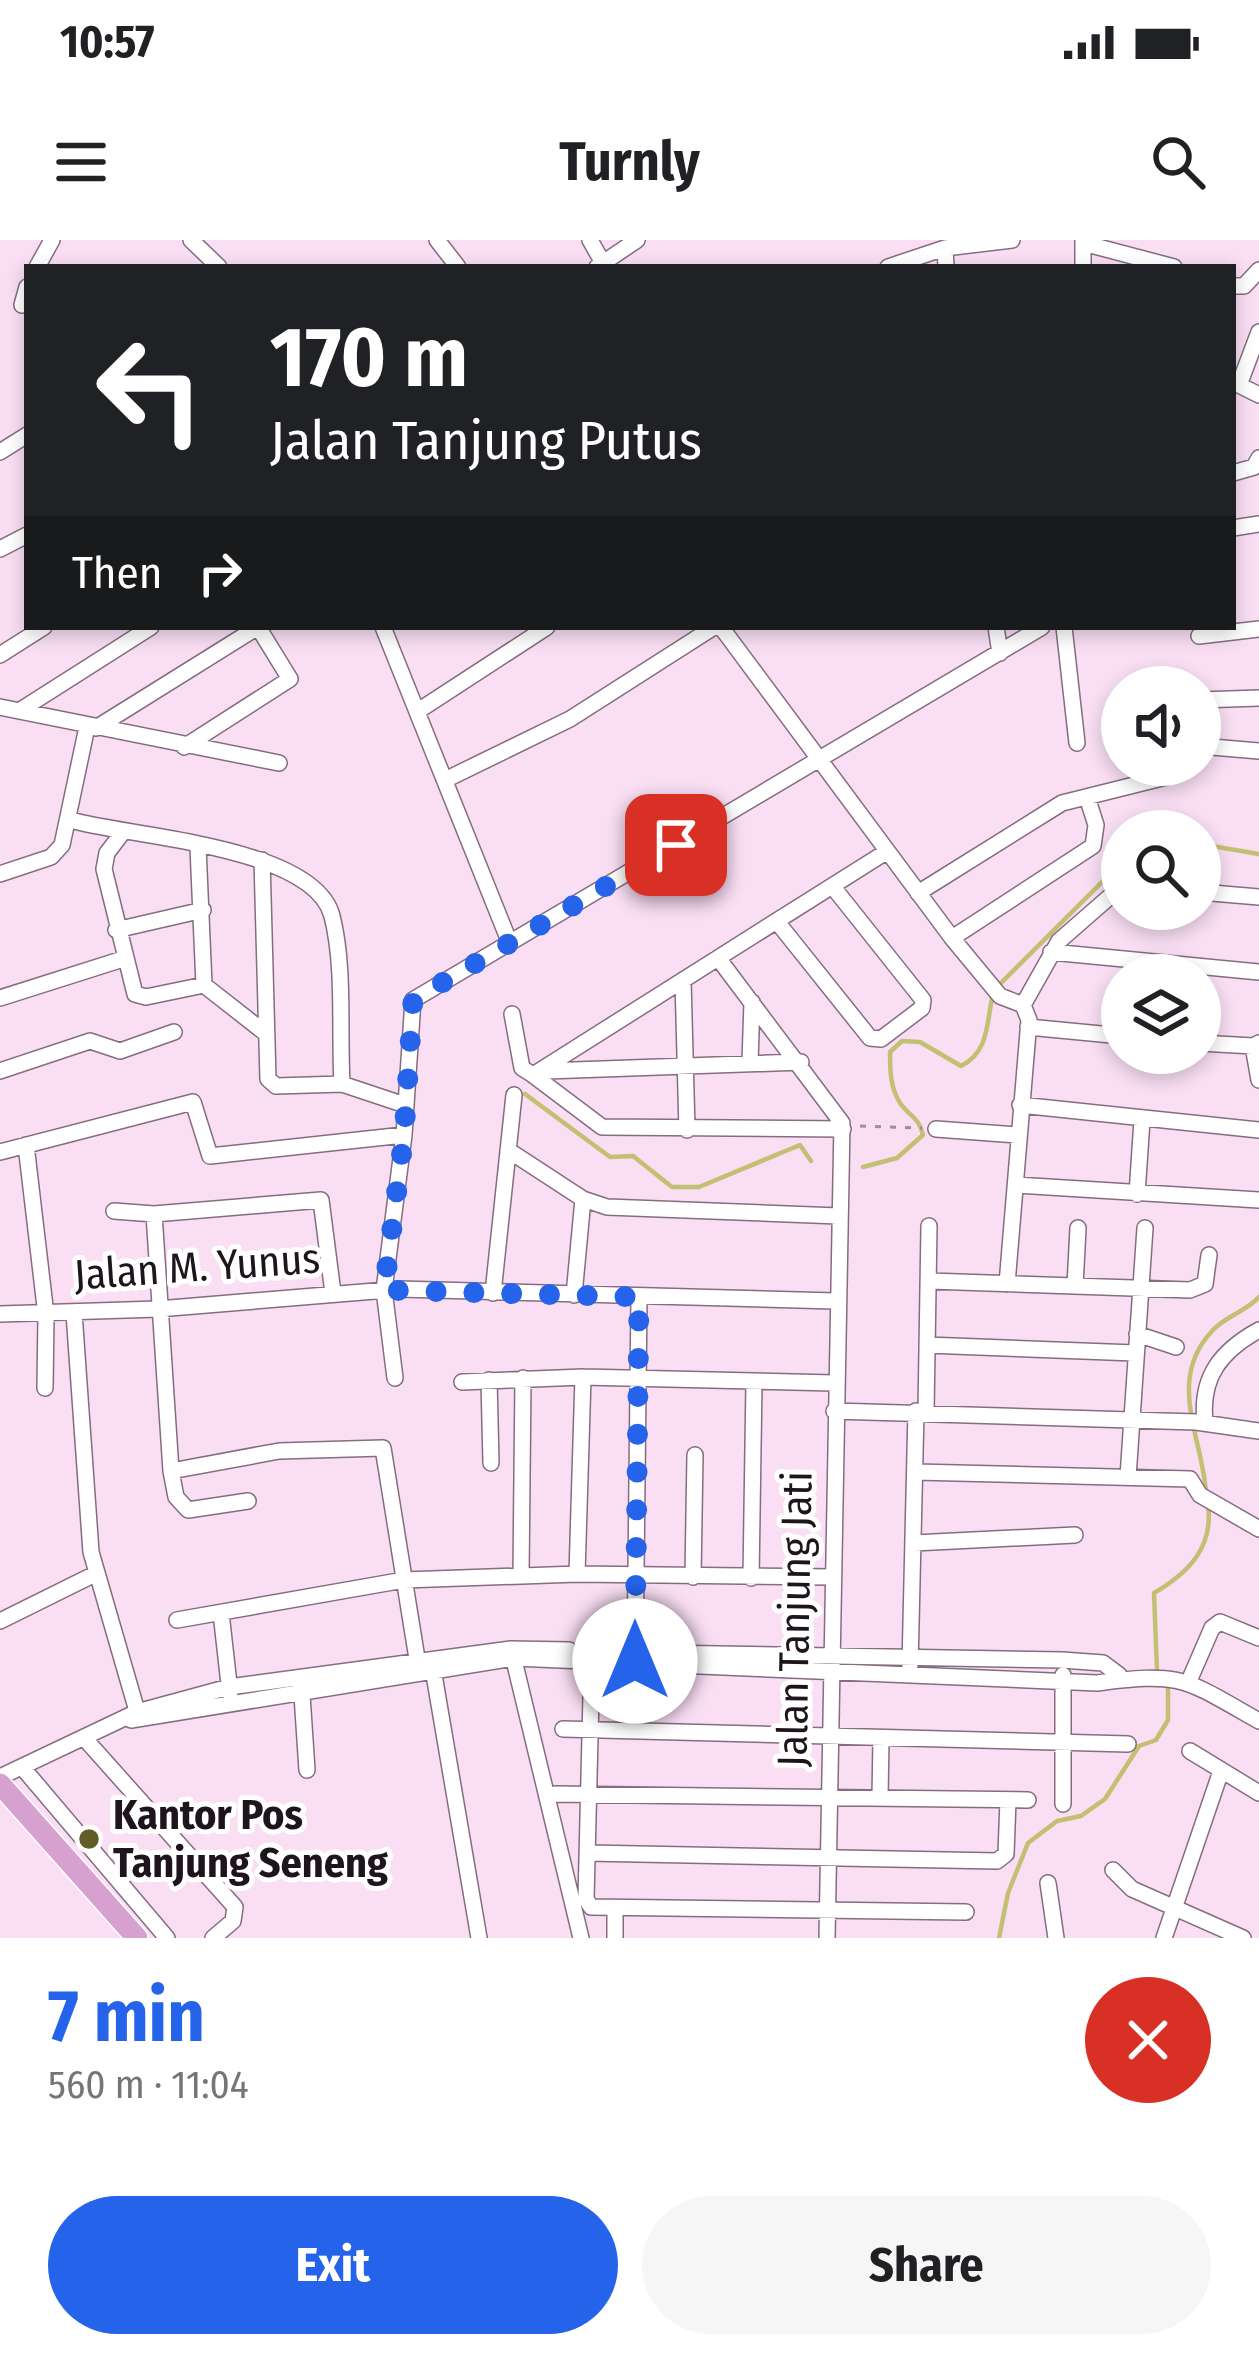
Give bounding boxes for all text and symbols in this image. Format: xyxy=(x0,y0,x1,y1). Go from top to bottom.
text: 10:57 xyxy=(60,15,155,69)
icon: menu xyxy=(48,129,114,195)
icon: search xyxy=(1145,129,1211,195)
text: Turnly xyxy=(559,130,700,194)
text: 170 m xyxy=(270,307,468,408)
icon: left xyxy=(72,312,228,468)
text: Jalan Tanjung Putus xyxy=(270,409,702,473)
icon: right xyxy=(187,540,253,606)
text: Then xyxy=(72,546,163,600)
map controls xyxy=(1101,666,1221,1074)
button: sound xyxy=(1101,666,1221,786)
pin xyxy=(625,794,727,896)
button: search xyxy=(1101,810,1221,930)
icon: arrive xyxy=(643,812,709,878)
button: layers xyxy=(1101,954,1221,1074)
street label: Jalan M. Yunus xyxy=(72,1233,322,1301)
street label: Jalan Tanjung Jati xyxy=(767,1471,823,1767)
position arrow xyxy=(572,1598,698,1724)
place label: Kantor Pos Tanjung Seneng xyxy=(113,1790,388,1888)
marker: Kantor Pos Tanjung Seneng xyxy=(76,1826,102,1852)
text: 7 min xyxy=(48,1974,205,2060)
button: close xyxy=(1085,1977,1211,2103)
text: 560 m · 11:04 xyxy=(48,2062,249,2108)
button: Exit xyxy=(48,2196,618,2334)
button: Share xyxy=(642,2196,1211,2334)

